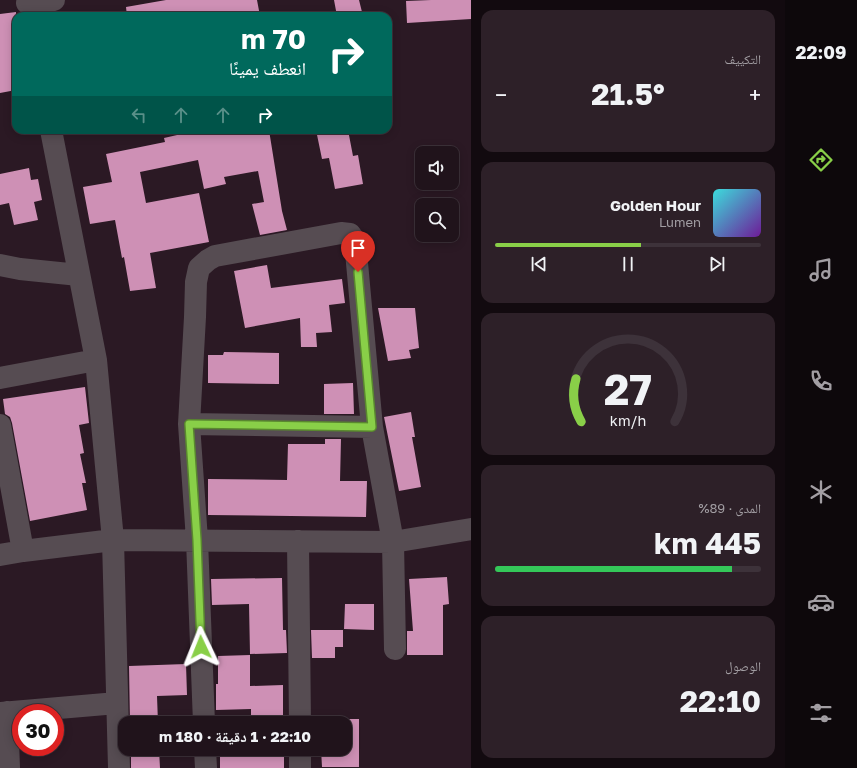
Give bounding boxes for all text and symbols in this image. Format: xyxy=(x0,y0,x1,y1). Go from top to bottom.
text: 70 m xyxy=(241,22,306,55)
icon: right xyxy=(320,28,372,80)
text: 22:09 xyxy=(796,41,846,63)
text: التكييف xyxy=(725,51,761,67)
text: انعطف يمينًا xyxy=(229,57,306,79)
text: 21.5° xyxy=(591,76,665,112)
text: − xyxy=(495,81,507,108)
text: + xyxy=(749,81,761,108)
icon: left xyxy=(128,104,150,126)
icon: ahead xyxy=(170,104,192,126)
icon: ahead xyxy=(212,104,234,126)
icon: right xyxy=(254,104,276,126)
map controls xyxy=(415,146,459,242)
button: sound xyxy=(415,146,459,190)
icon: directions xyxy=(807,146,835,174)
text: Golden Hour xyxy=(610,196,701,214)
button: search xyxy=(415,198,459,242)
text: Lumen xyxy=(659,214,701,230)
pin xyxy=(341,231,375,272)
icon: arrive xyxy=(347,237,369,259)
icon: previous xyxy=(528,253,550,275)
icon: pause xyxy=(617,253,639,275)
icon: next xyxy=(706,253,728,275)
icon: music xyxy=(807,256,835,284)
text: 27 xyxy=(604,364,652,414)
icon: phone xyxy=(807,367,835,395)
text: km/h xyxy=(610,412,646,429)
icon: climate xyxy=(807,478,835,506)
text: المدى · 89% xyxy=(698,500,761,516)
text: 445 km xyxy=(654,525,761,561)
icon: car xyxy=(807,588,835,616)
position arrow xyxy=(180,626,222,668)
text: الوصول xyxy=(725,658,761,674)
text: 22:10 xyxy=(680,683,761,719)
icon: filters xyxy=(807,699,835,727)
speed limit sign: 30 xyxy=(12,704,64,756)
text: 22:10 · 1 دقيقة · 180 m xyxy=(159,727,311,745)

